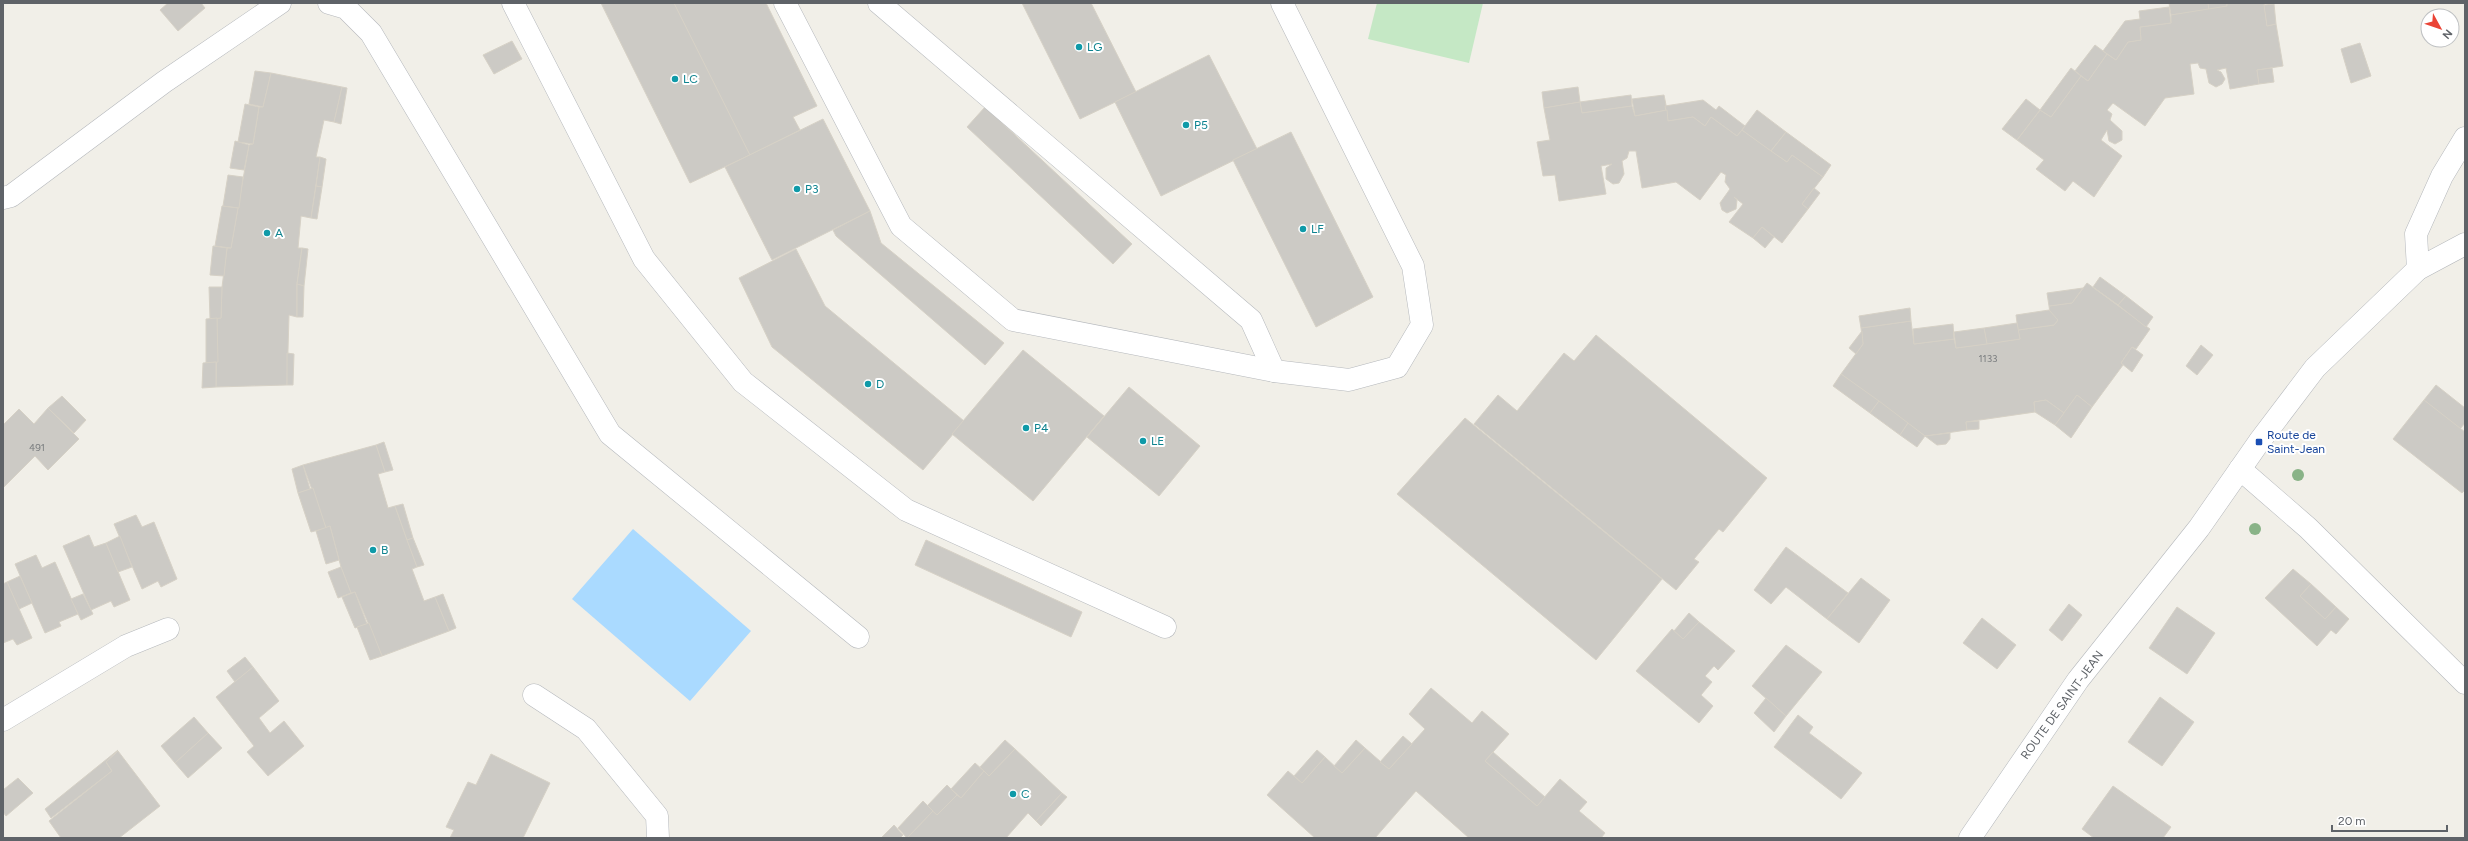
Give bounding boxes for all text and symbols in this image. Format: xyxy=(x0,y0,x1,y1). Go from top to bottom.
north arrow xyxy=(2420,8,2460,48)
text: N xyxy=(2440,27,2455,42)
place label: LG xyxy=(1087,40,1102,54)
marker: LG xyxy=(1074,42,1084,52)
place label: LC xyxy=(683,72,698,86)
marker: LC xyxy=(670,74,680,84)
place label: P5 xyxy=(1194,118,1208,132)
marker: P5 xyxy=(1181,120,1191,130)
place label: P3 xyxy=(805,182,818,196)
marker: P3 xyxy=(792,184,802,194)
place label: LF xyxy=(1311,222,1324,236)
marker: LF xyxy=(1298,224,1308,234)
place label: A xyxy=(275,226,283,240)
marker: A xyxy=(262,228,272,238)
house number: 1133 xyxy=(1978,352,1998,365)
place label: D xyxy=(876,377,884,391)
marker: D xyxy=(863,379,873,389)
place label: P4 xyxy=(1034,421,1049,435)
marker: P4 xyxy=(1021,423,1031,433)
place label: Route de Saint-Jean xyxy=(2267,428,2325,456)
place label: LE xyxy=(1151,434,1164,448)
marker: LE xyxy=(1138,436,1148,446)
marker: Route de Saint-Jean xyxy=(2254,437,2264,447)
house number: 491 xyxy=(29,441,45,454)
place label: B xyxy=(381,543,388,557)
marker: B xyxy=(368,545,378,555)
street label: ROUTE DE SAINT-JEAN xyxy=(2018,648,2106,762)
place label: C xyxy=(1021,787,1030,801)
marker: C xyxy=(1008,789,1018,799)
scale bar xyxy=(2332,807,2447,833)
text: 20 m xyxy=(2338,814,2366,828)

